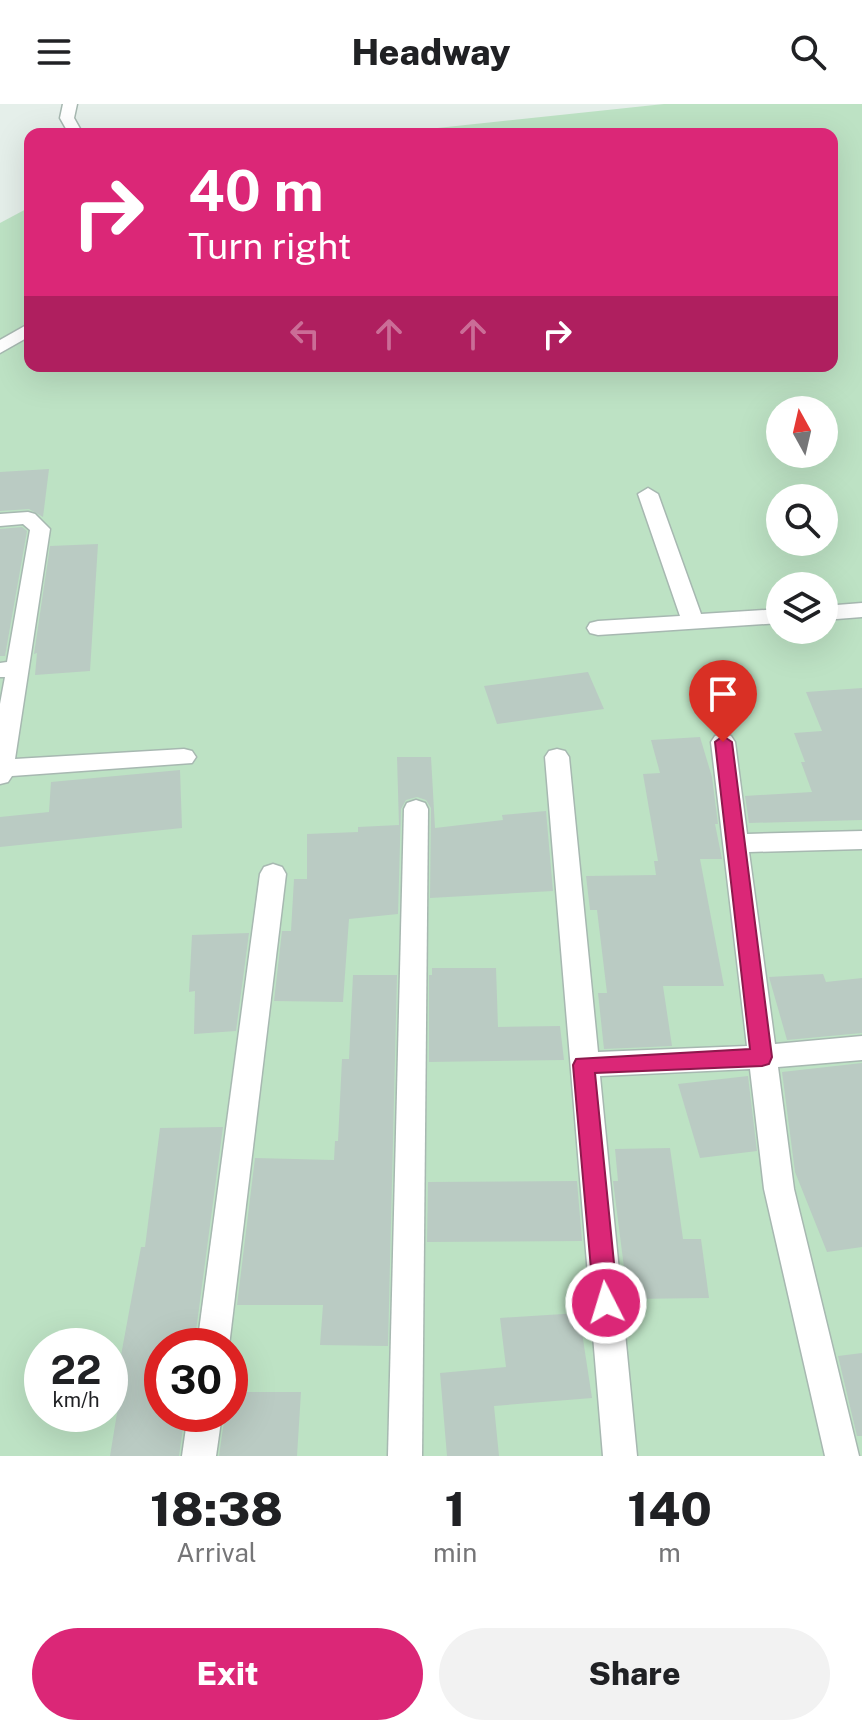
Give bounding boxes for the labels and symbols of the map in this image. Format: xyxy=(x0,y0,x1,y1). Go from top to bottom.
north arrow xyxy=(766,396,838,468)
pin xyxy=(689,660,757,742)
position arrow xyxy=(564,1261,648,1345)
speed limit sign: 30 xyxy=(144,1328,248,1432)

